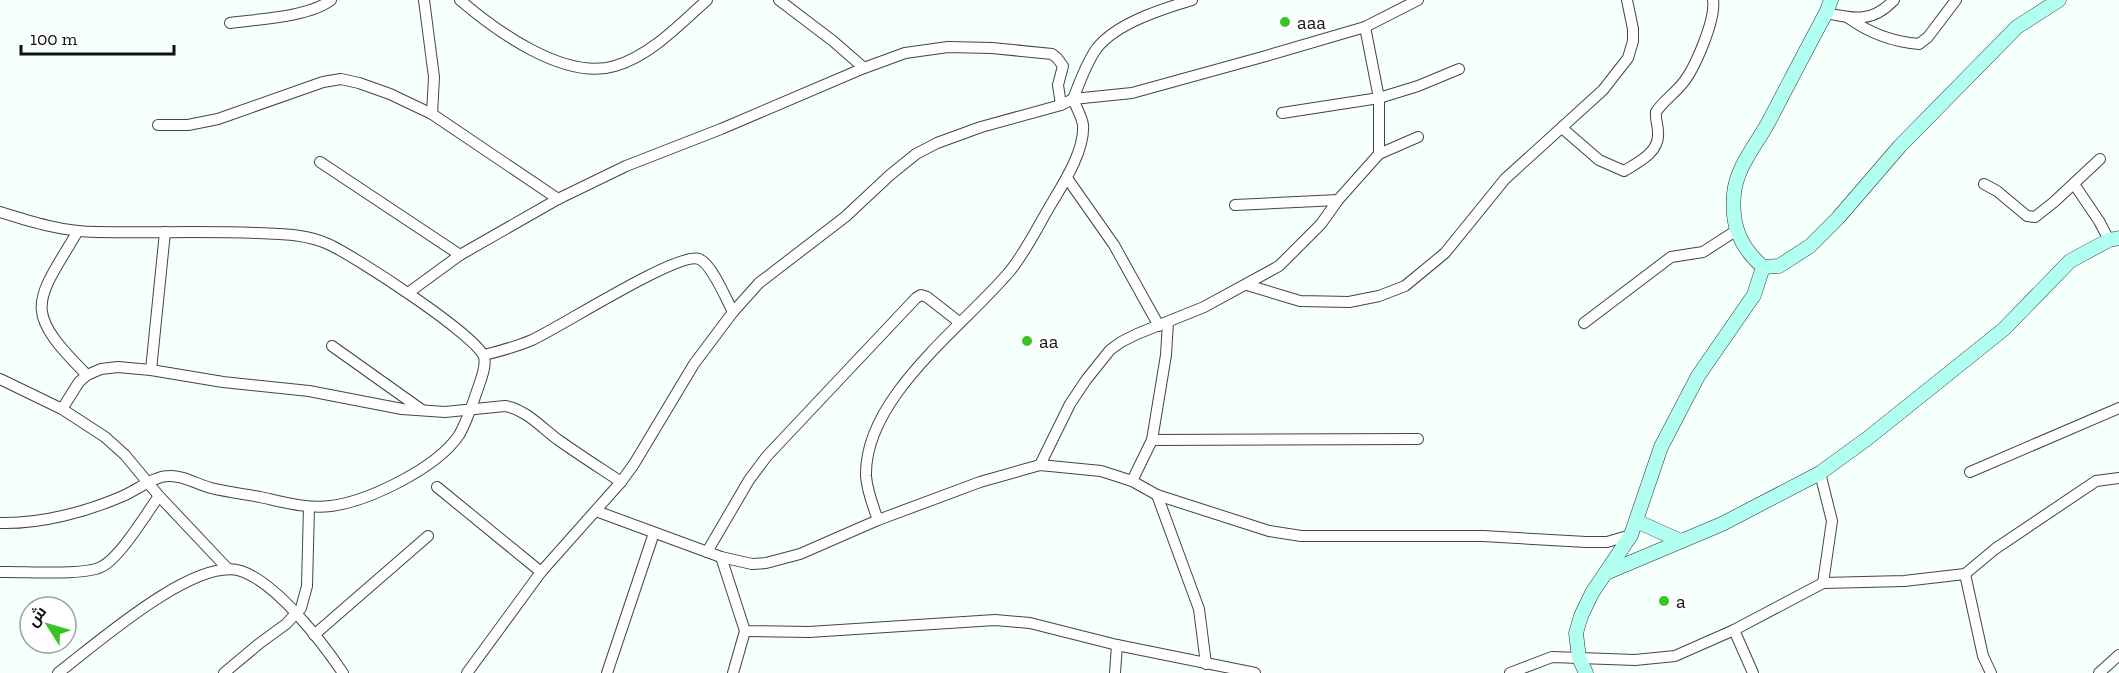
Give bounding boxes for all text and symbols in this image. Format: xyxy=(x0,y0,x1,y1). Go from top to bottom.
place label: aaa xyxy=(1297,10,1326,34)
marker: aaa xyxy=(1278,15,1292,29)
scale bar xyxy=(21,18,174,56)
text: 100 m xyxy=(30,28,78,50)
place label: aa xyxy=(1039,329,1059,353)
marker: aa xyxy=(1020,334,1034,348)
place label: a xyxy=(1676,589,1686,613)
marker: a xyxy=(1657,594,1671,608)
north arrow xyxy=(18,595,78,655)
text: ش xyxy=(23,602,50,630)

